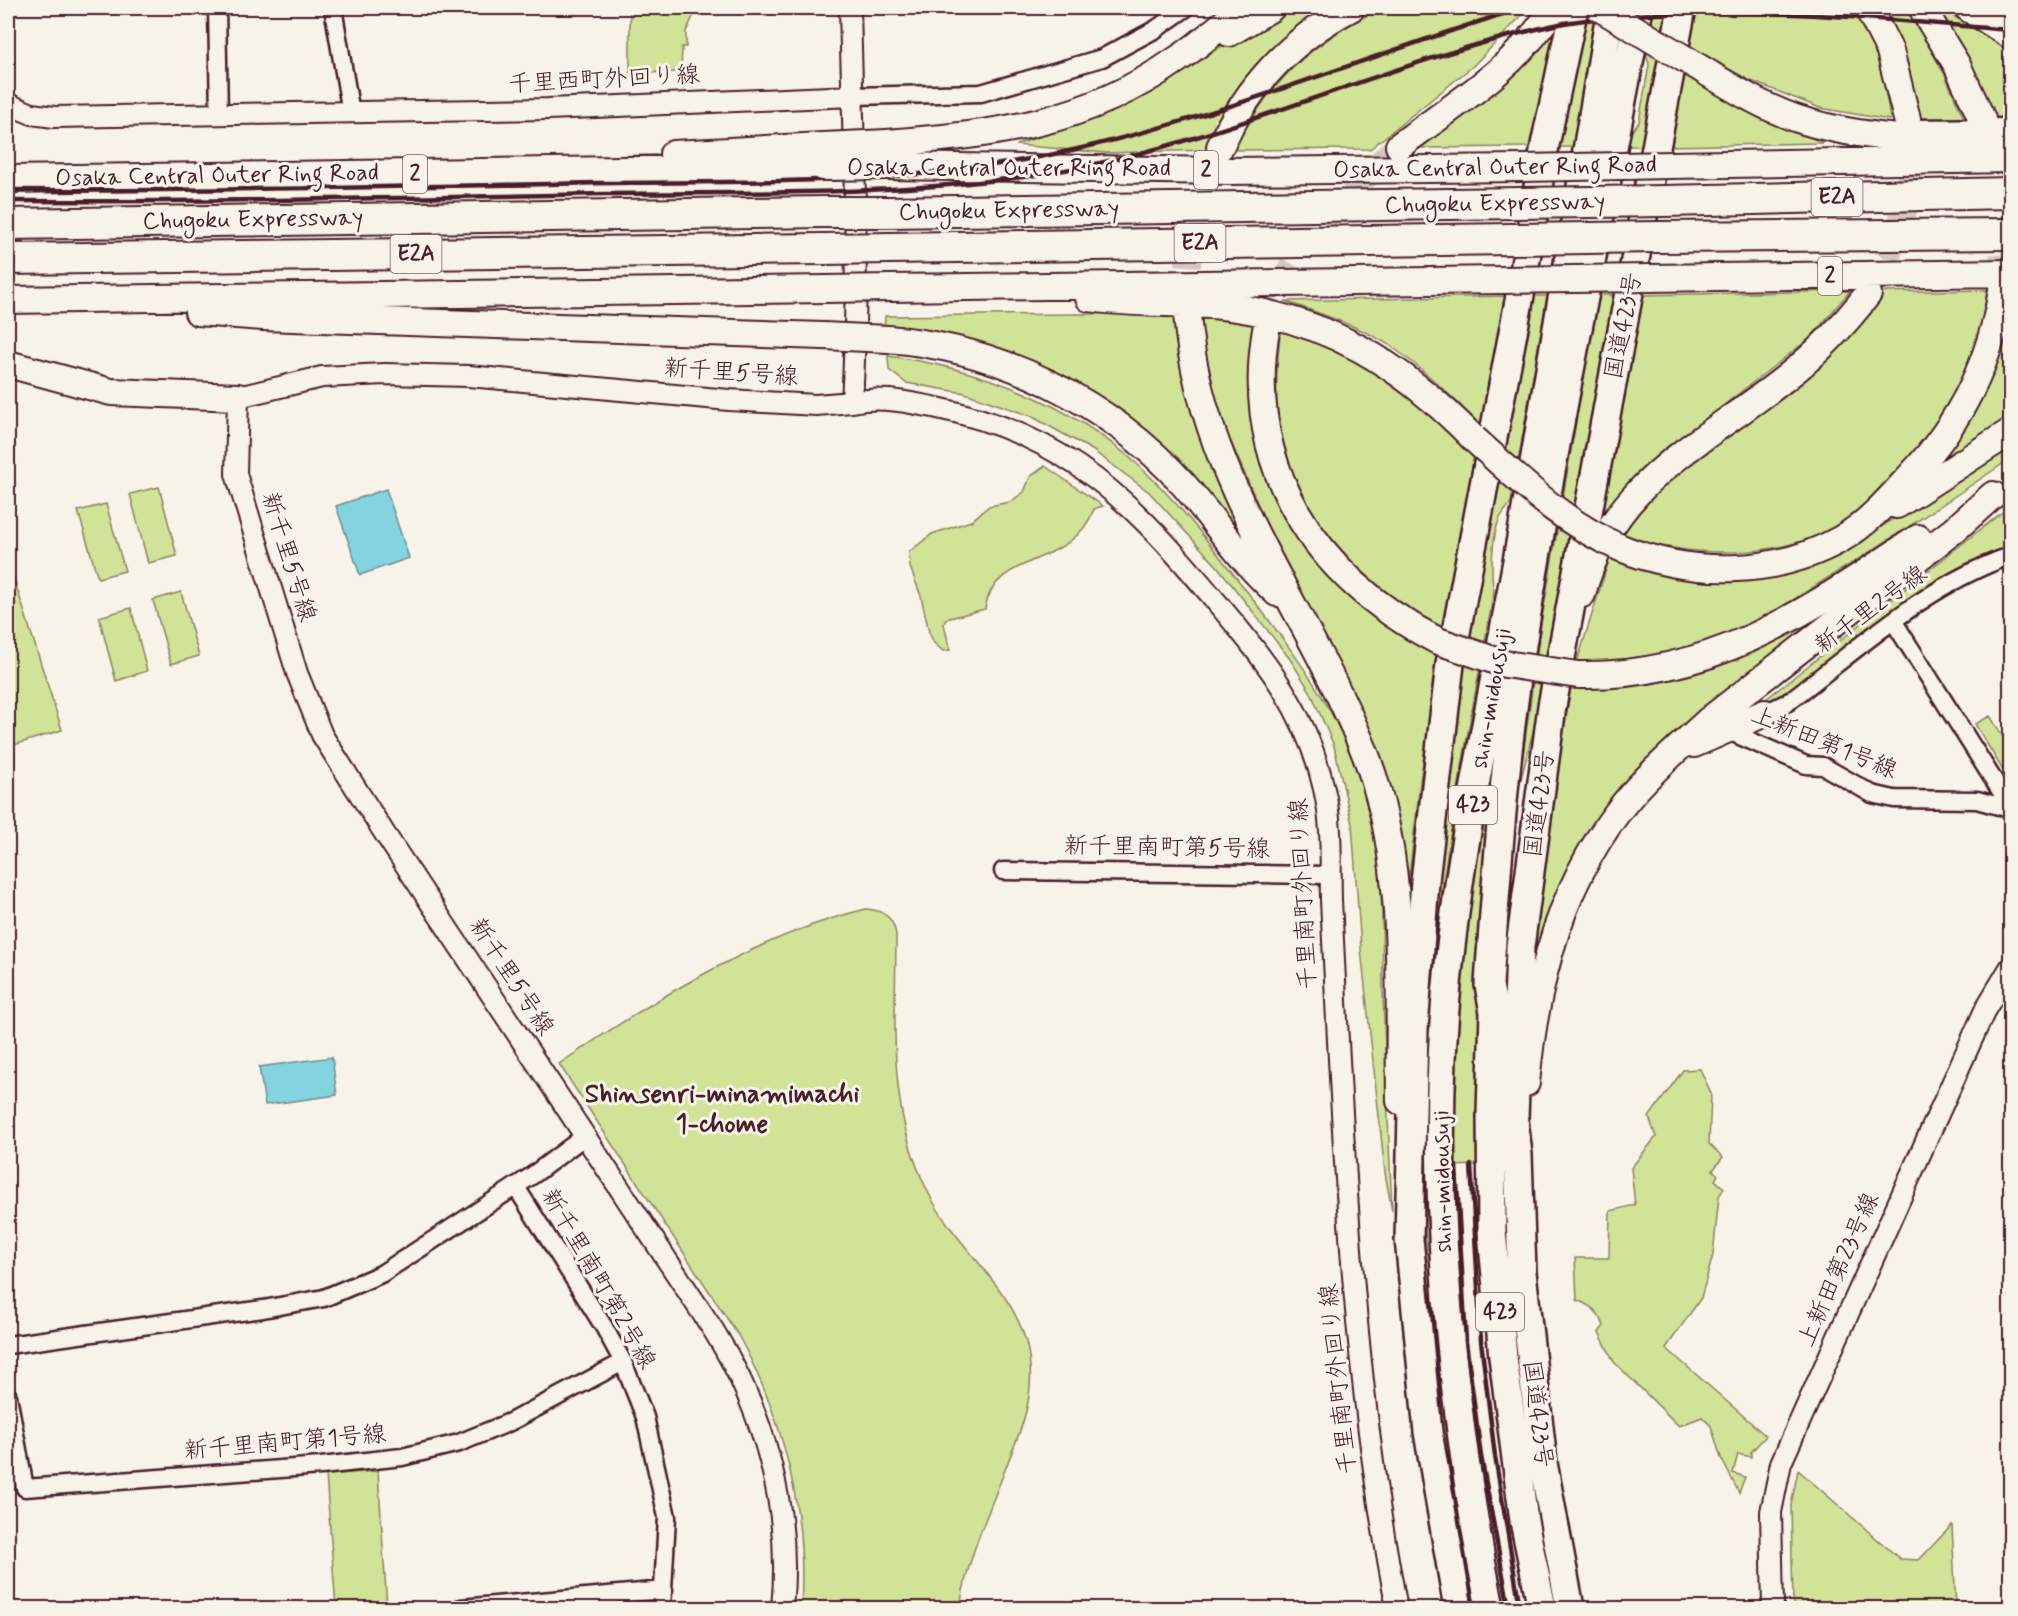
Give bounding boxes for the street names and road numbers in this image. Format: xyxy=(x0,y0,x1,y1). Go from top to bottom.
street label: 千里西町外回り線 xyxy=(507,59,701,101)
street label: Osaka Central Outer Ring Road xyxy=(1333,150,1657,189)
road number: 2 xyxy=(1194,151,1218,189)
street label: Osaka Central Outer Ring Road xyxy=(847,153,1171,187)
road number: 2 xyxy=(403,155,427,193)
street label: Osaka Central Outer Ring Road xyxy=(55,158,379,197)
road number: E2A xyxy=(1812,178,1862,216)
street label: Chugoku Expressway xyxy=(1384,187,1606,223)
street label: Chugoku Expressway xyxy=(898,194,1120,230)
street label: Chugoku Expressway xyxy=(142,203,364,239)
road number: E2A xyxy=(1174,224,1226,262)
road number: E2A xyxy=(390,235,442,273)
road number: 2 xyxy=(1818,257,1842,295)
street label: 国道423号 xyxy=(1598,270,1650,382)
street label: 新千里5号線 xyxy=(663,353,799,393)
street label: 新千里5号線 xyxy=(254,488,322,626)
street label: 新千里2号線 xyxy=(1809,559,1933,661)
street label: shin-midousuji xyxy=(1464,625,1520,771)
street label: 上新田第1号線 xyxy=(1746,700,1902,786)
street label: 国道423号 xyxy=(1518,748,1562,860)
road number: 423 xyxy=(1449,786,1497,824)
street label: 千里南町外回り線 xyxy=(1283,797,1325,991)
street label: 新千里南町第5号線 xyxy=(1064,831,1270,865)
street label: 新千里5号線 xyxy=(461,912,561,1042)
street label: shin-midousuji xyxy=(1426,1110,1460,1252)
street label: 新千里南町第2号線 xyxy=(534,1183,662,1375)
street label: 上新田第23号線 xyxy=(1791,1188,1887,1352)
street label: 千里南町外回り線 xyxy=(1314,1282,1364,1476)
road number: 423 xyxy=(1476,1293,1524,1331)
street label: 国道423号 xyxy=(1515,1358,1559,1470)
street label: 新千里南町第1号線 xyxy=(183,1419,387,1467)

